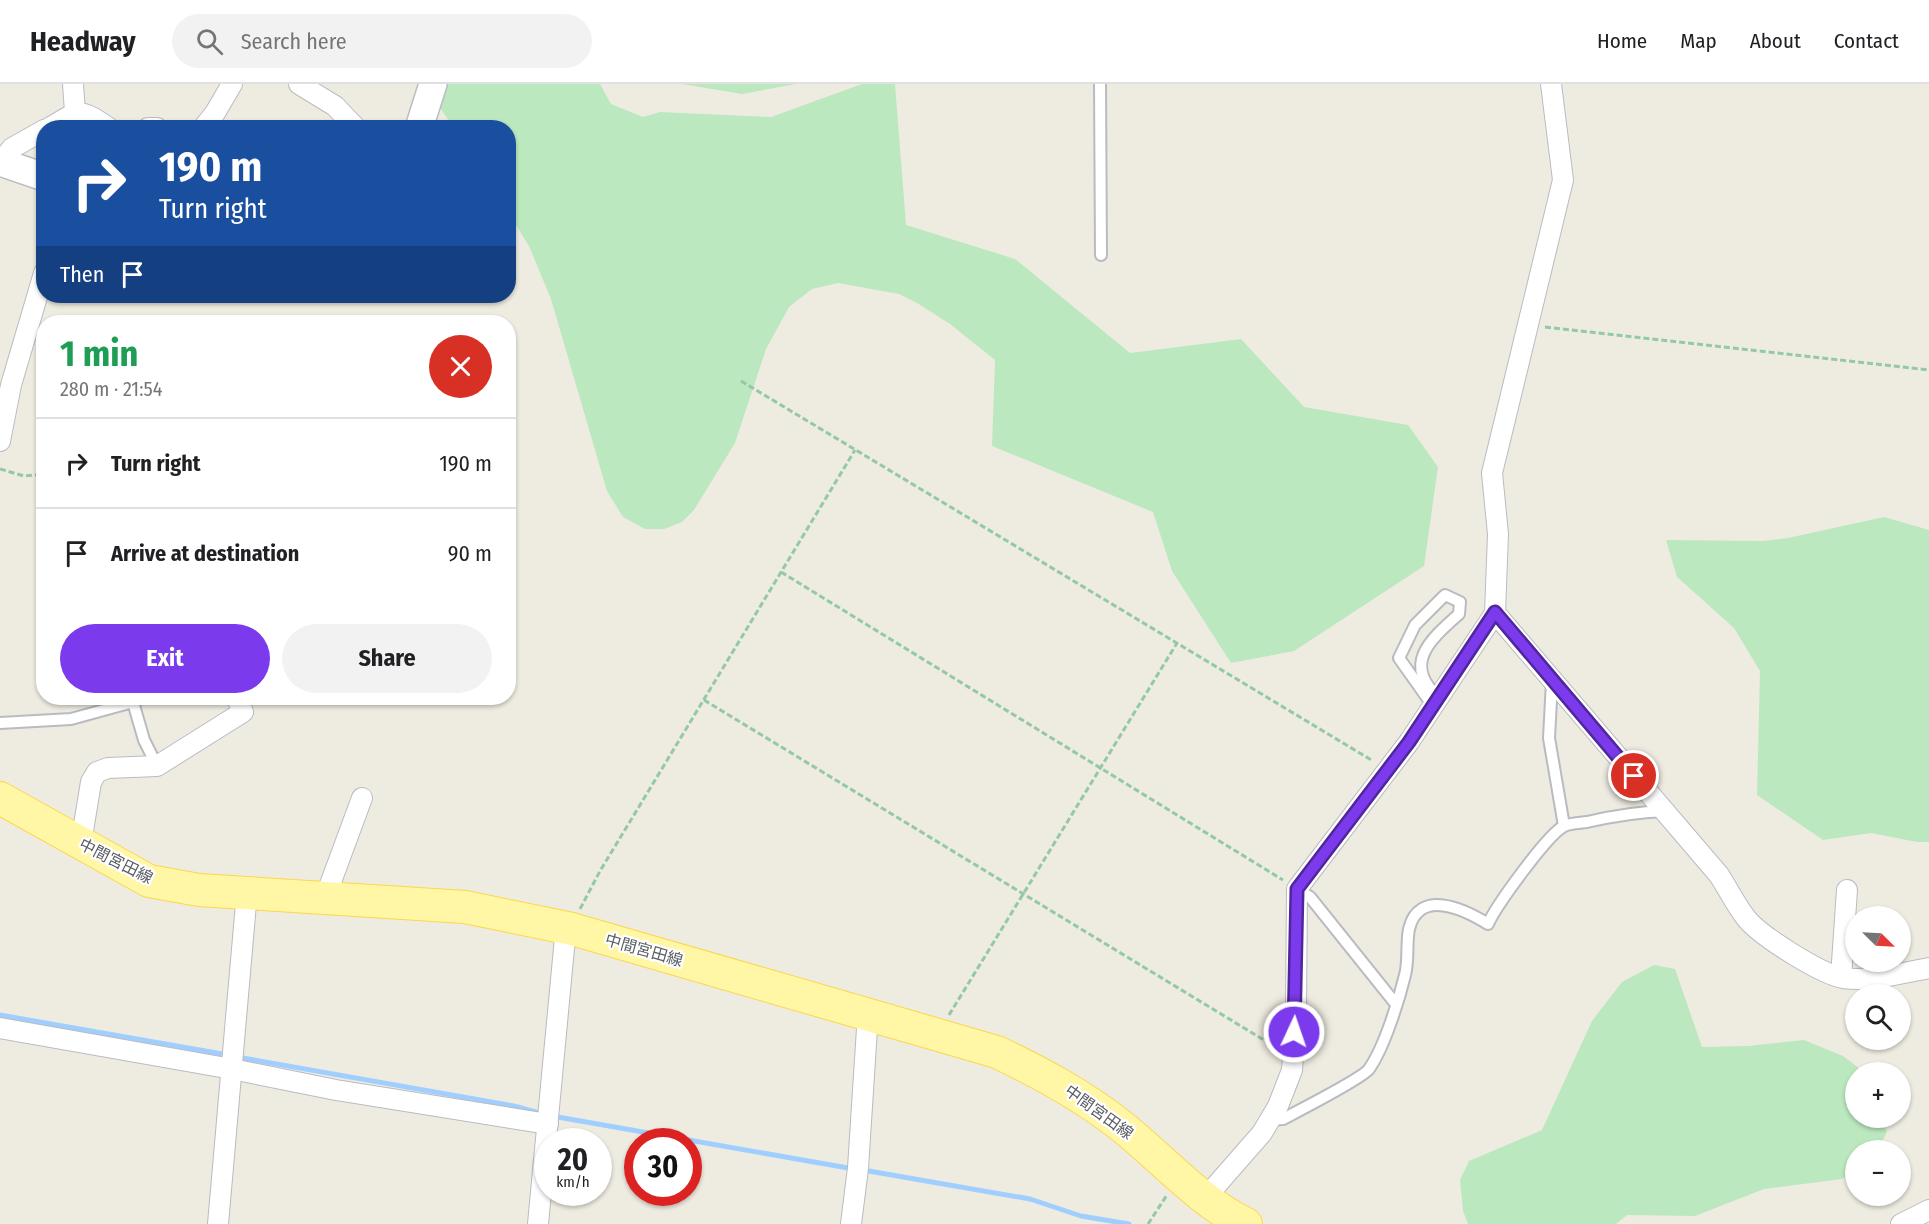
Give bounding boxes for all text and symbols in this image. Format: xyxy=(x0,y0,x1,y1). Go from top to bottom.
search box xyxy=(172,14,592,68)
text: Headway xyxy=(30,25,136,58)
icon: search xyxy=(193,25,226,58)
text: Search here xyxy=(241,28,347,55)
text: Home xyxy=(1597,28,1647,54)
text: Map xyxy=(1680,28,1717,54)
text: About xyxy=(1750,28,1801,54)
text: Contact xyxy=(1834,28,1899,54)
text: 190 m xyxy=(159,142,262,192)
icon: right xyxy=(60,144,138,222)
text: Turn right xyxy=(159,193,267,225)
icon: arrive xyxy=(116,258,149,291)
text: Then xyxy=(60,261,104,288)
text: 1 min xyxy=(60,332,138,376)
button: close xyxy=(429,335,492,398)
text: 280 m · 21:54 xyxy=(60,377,162,401)
icon: right xyxy=(60,447,93,480)
text: Turn right xyxy=(111,450,200,477)
text: 190 m xyxy=(439,450,492,477)
icon: arrive xyxy=(60,537,93,570)
text: Arrive at destination xyxy=(111,540,299,567)
text: 90 m xyxy=(448,540,492,567)
button: Exit xyxy=(60,624,270,693)
button: Share xyxy=(282,624,492,693)
pin xyxy=(1608,750,1659,801)
icon: arrive xyxy=(1617,759,1650,792)
street label: 中間宮田線 xyxy=(76,834,156,888)
north arrow xyxy=(1845,906,1911,972)
map controls xyxy=(1845,906,1911,1206)
street label: 中間宮田線 xyxy=(603,930,685,970)
button: search xyxy=(1845,984,1911,1050)
position arrow xyxy=(1262,1000,1326,1064)
button: + xyxy=(1845,1062,1911,1128)
street label: 中間宮田線 xyxy=(1061,1081,1137,1143)
speed limit sign: 30 xyxy=(624,1128,702,1206)
button: − xyxy=(1845,1140,1911,1206)
text: 20 xyxy=(558,1142,588,1178)
text: km/h xyxy=(556,1173,590,1191)

